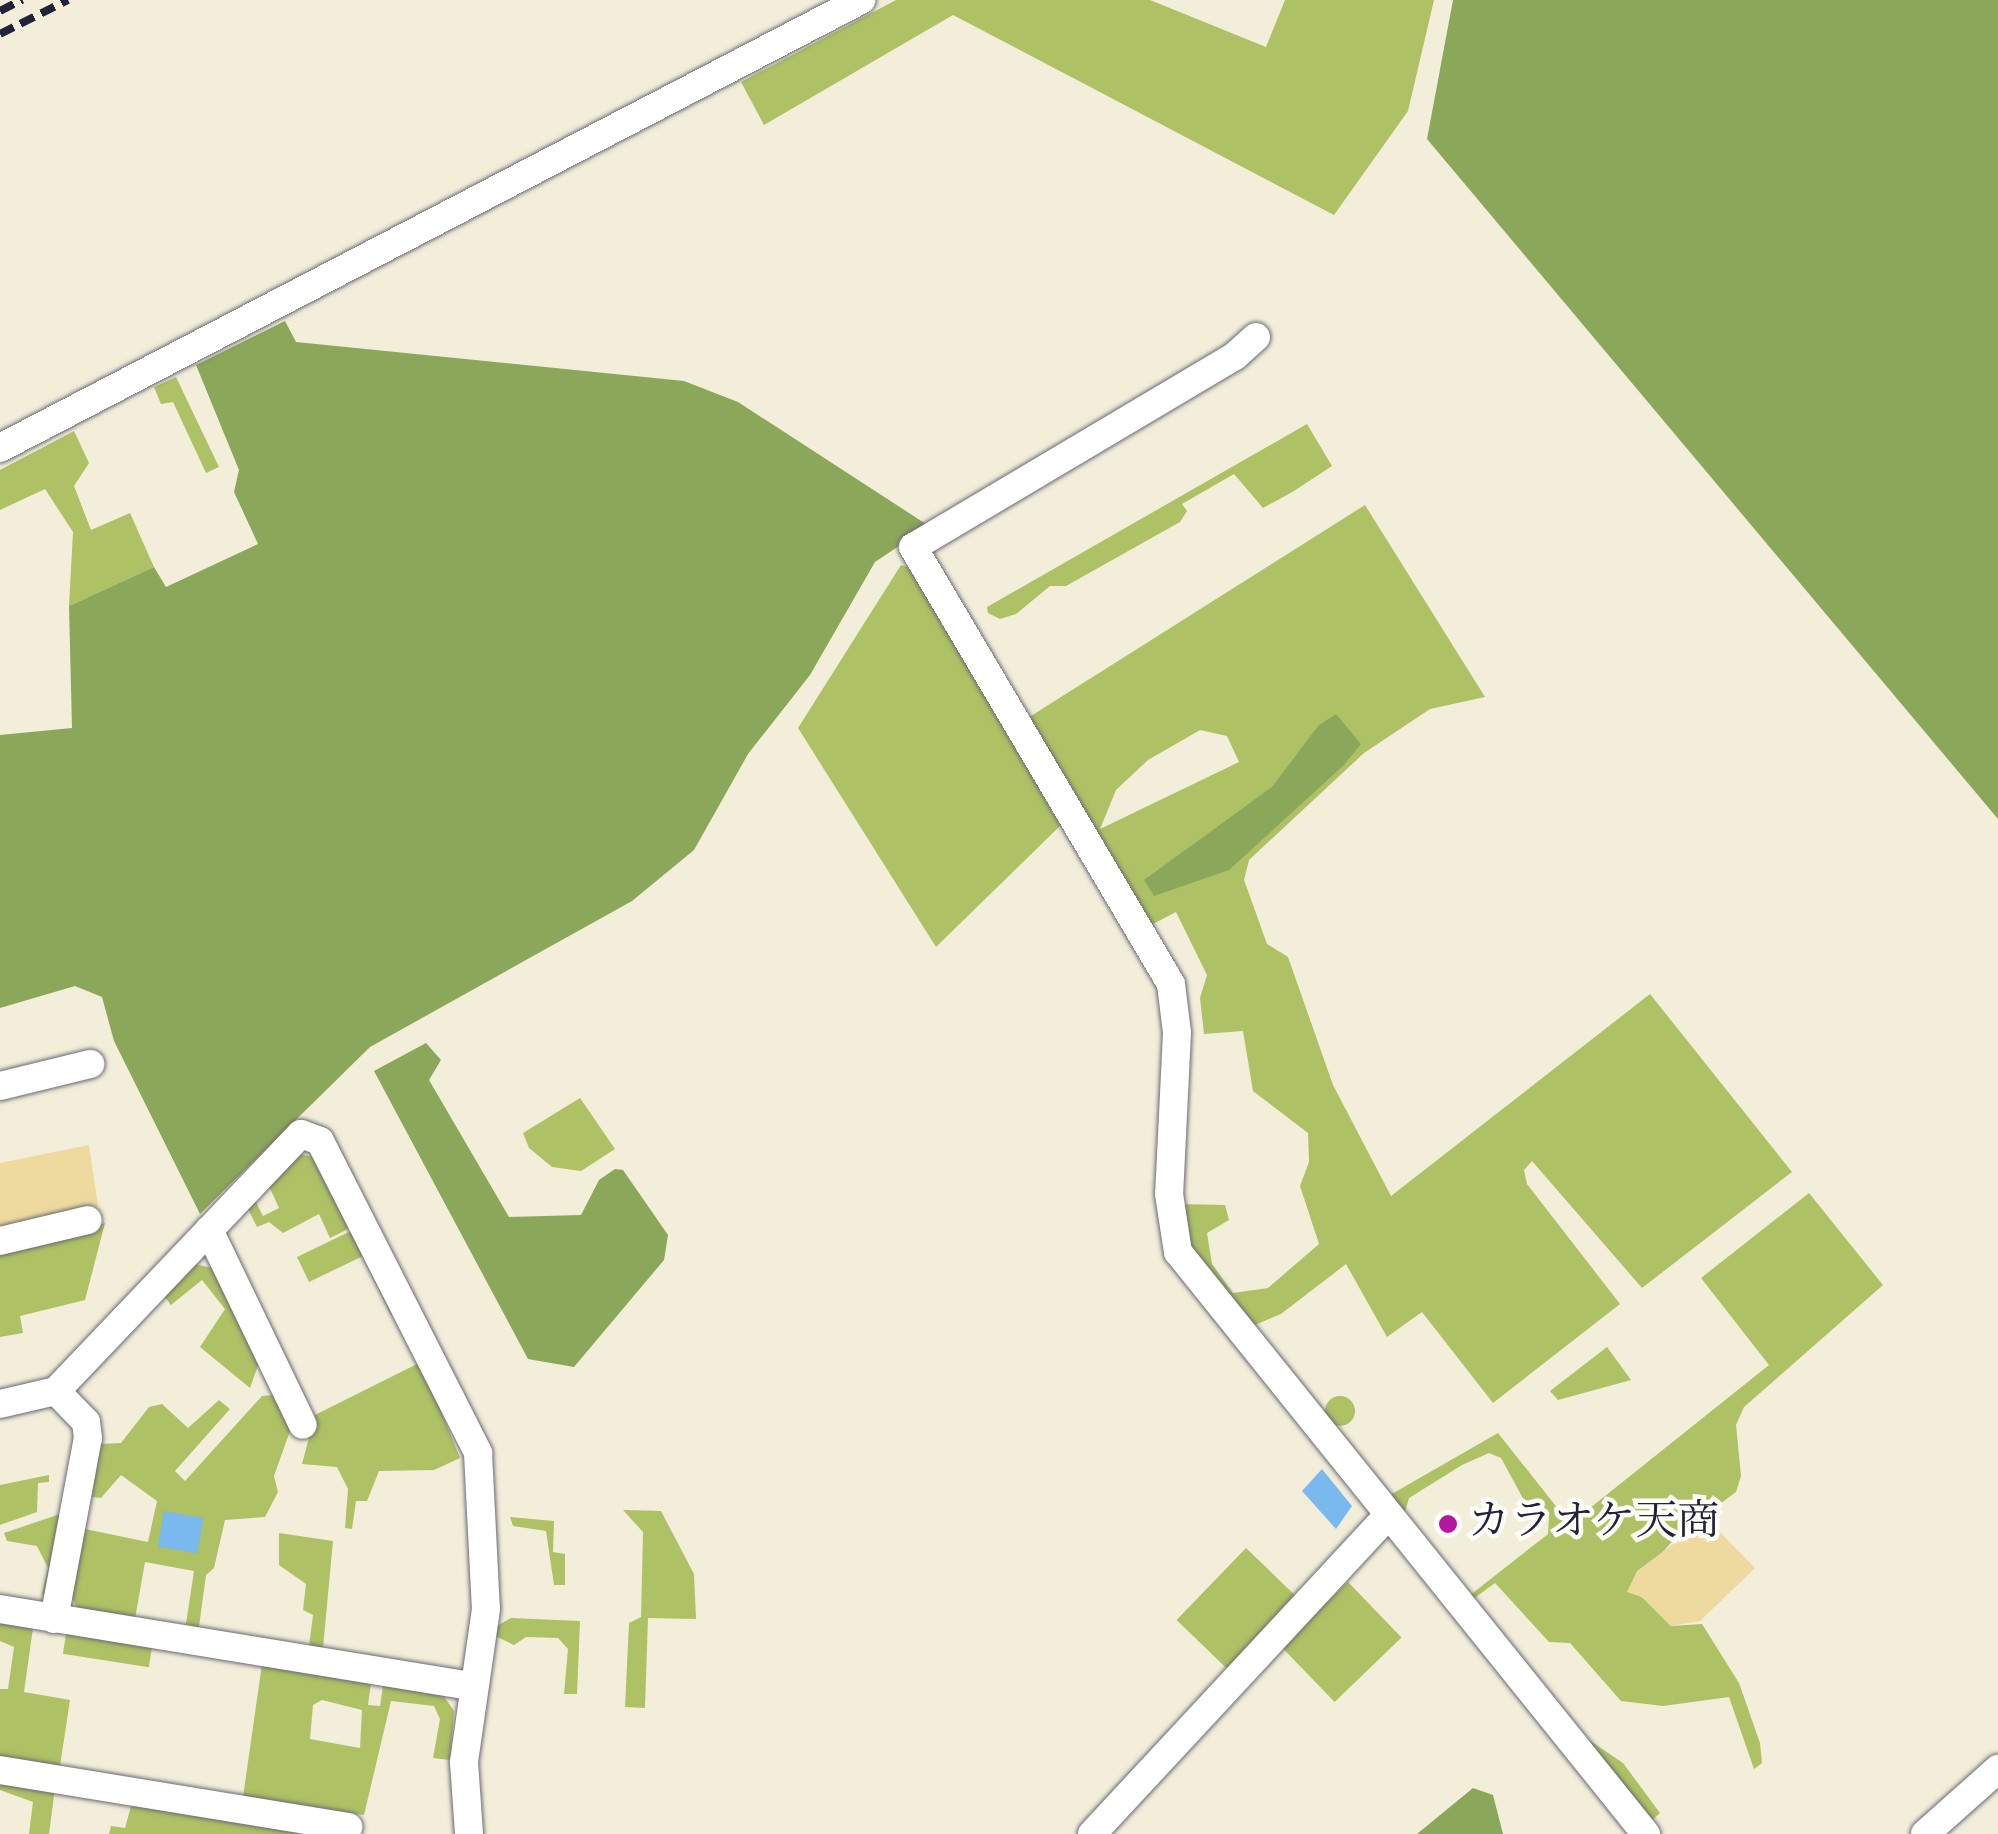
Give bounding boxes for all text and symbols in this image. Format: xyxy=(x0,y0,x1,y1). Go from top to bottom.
place label: カラオケ天商 xyxy=(1468,1499,1720,1549)
marker: カラオケ天商 xyxy=(1437,1513,1459,1535)

